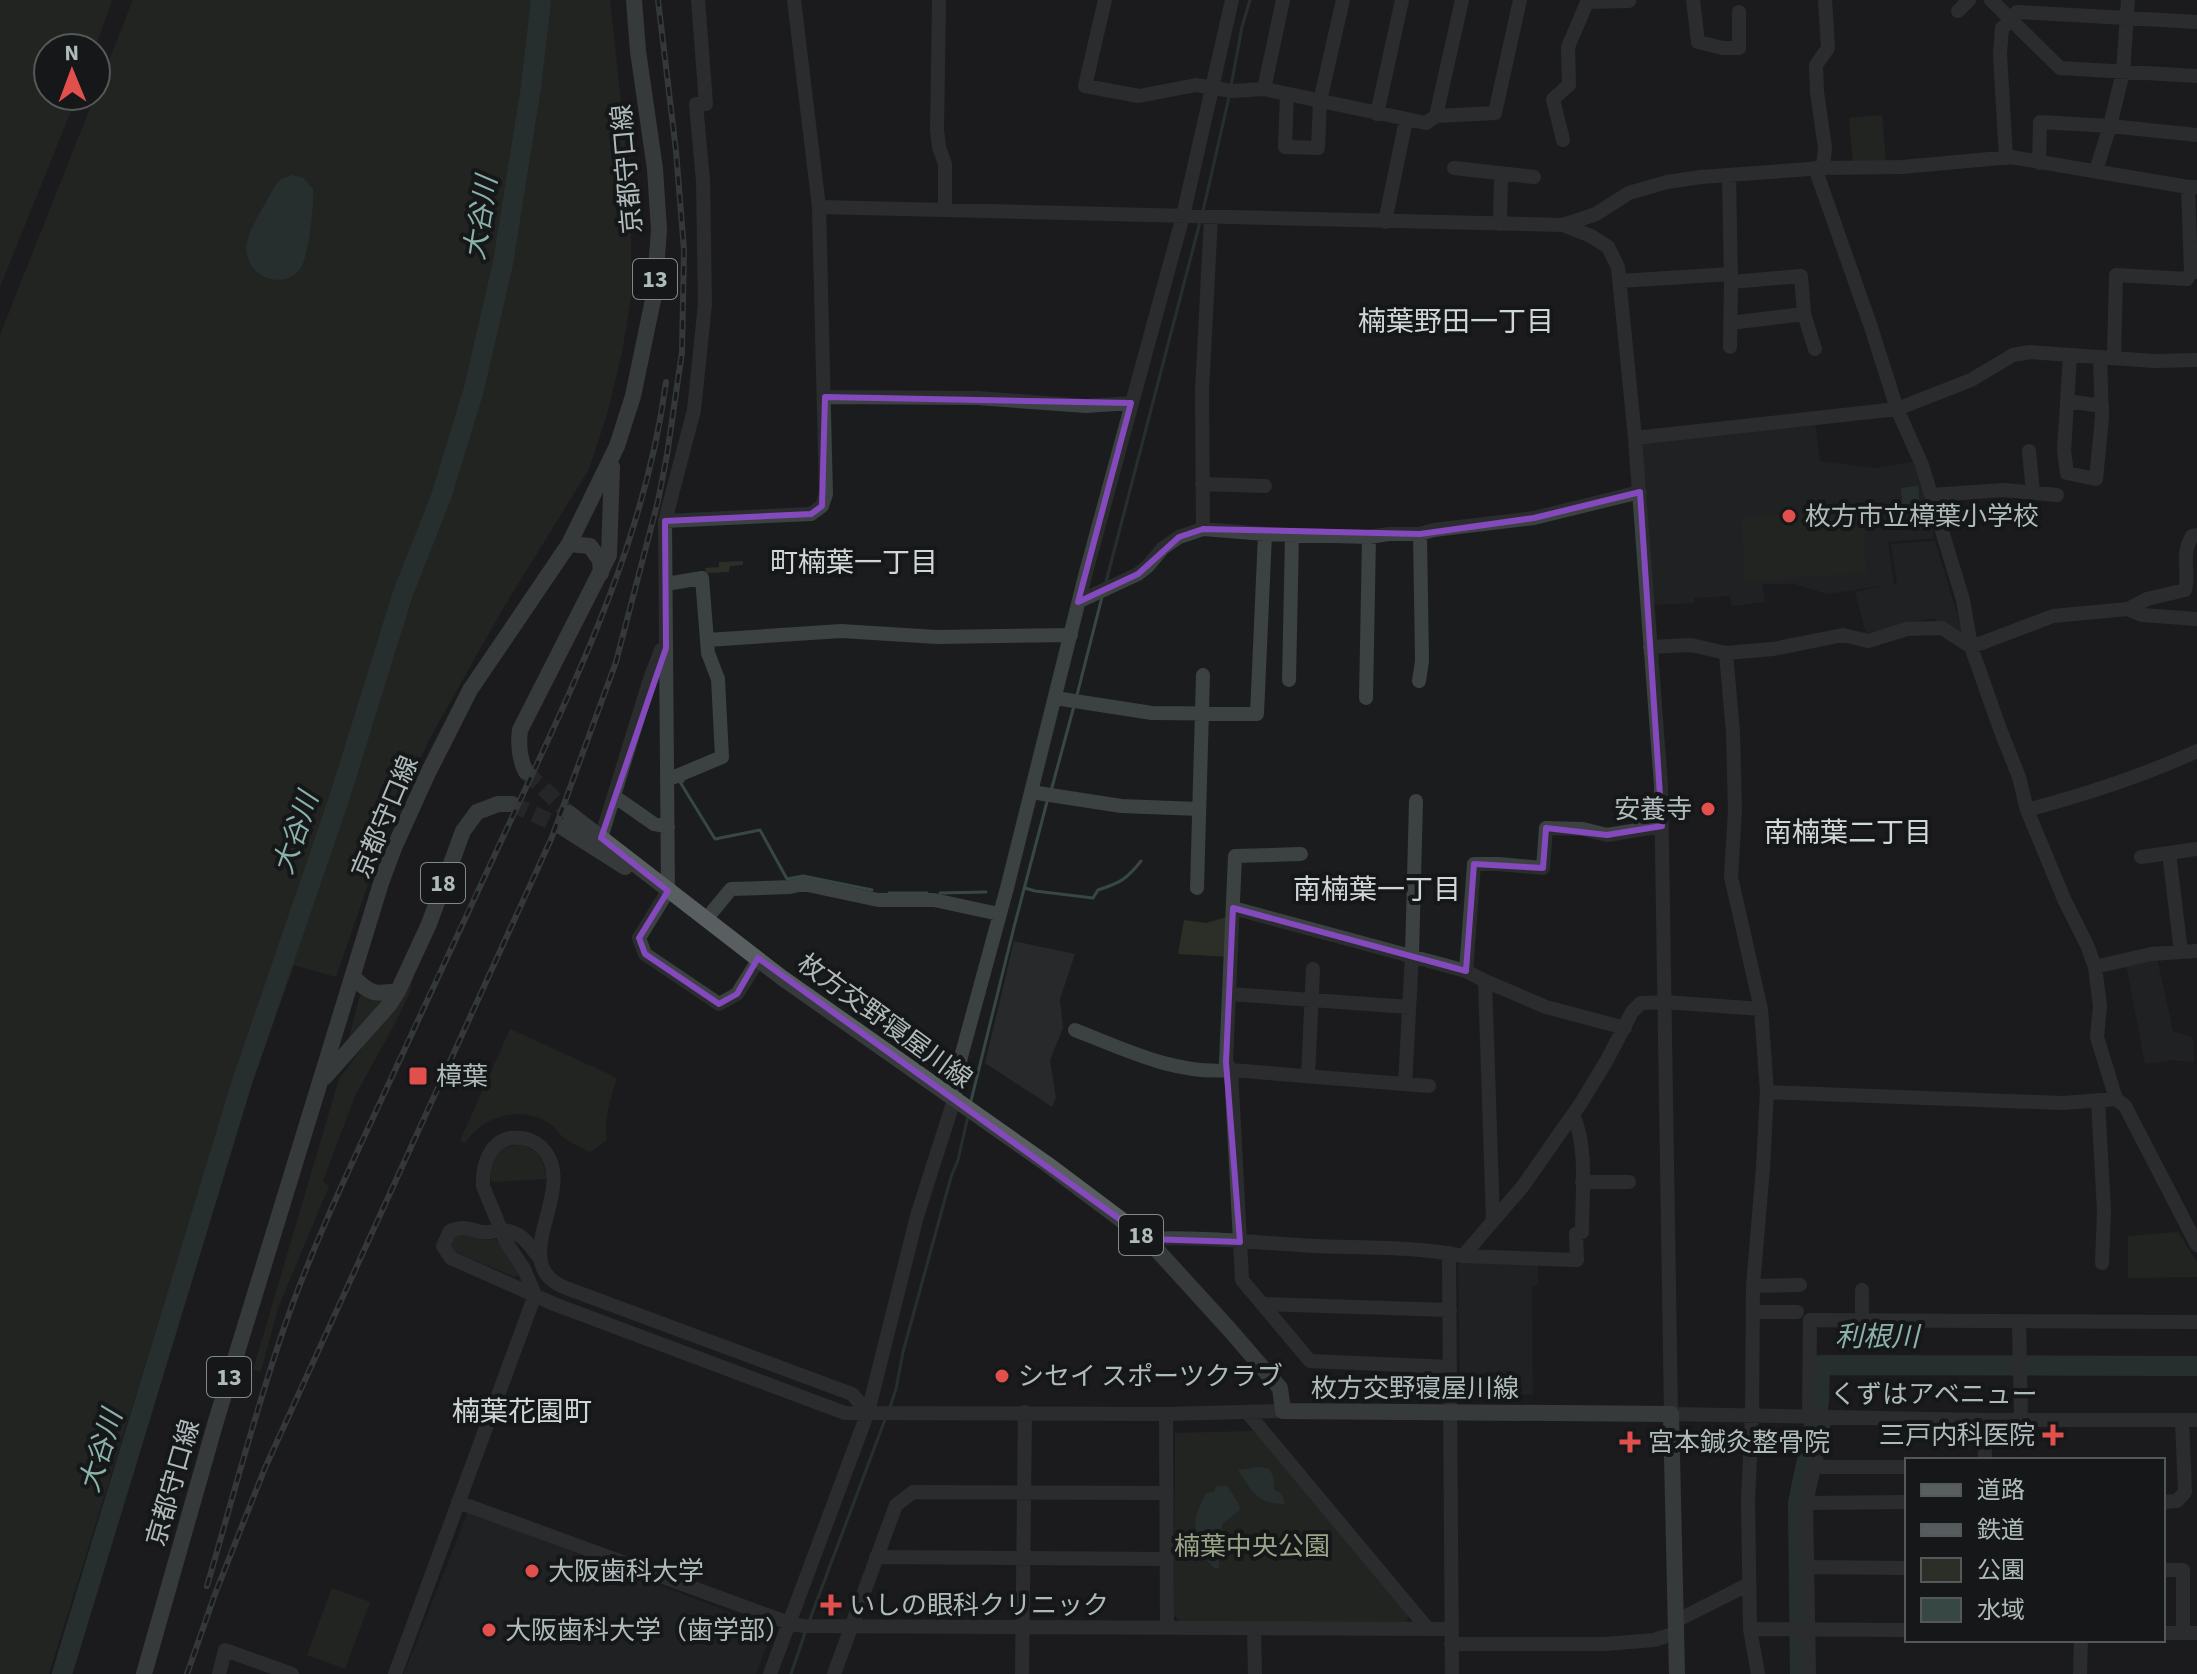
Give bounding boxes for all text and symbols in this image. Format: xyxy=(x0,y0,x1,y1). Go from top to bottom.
north arrow xyxy=(32,32,112,112)
text: N xyxy=(64,37,79,69)
street label: 京都守口線 xyxy=(603,103,651,235)
water label: 大谷川 xyxy=(455,170,508,263)
road number: 13 xyxy=(633,259,677,299)
district label: 楠葉野田一丁目 xyxy=(1358,302,1554,342)
place label: 枚方市立樟葉小学校 xyxy=(1805,498,2039,535)
marker: 枚方市立樟葉小学校 xyxy=(1780,507,1798,525)
district label: 町楠葉一丁目 xyxy=(770,543,938,583)
street label: 京都守口線 xyxy=(343,750,427,884)
water label: 大谷川 xyxy=(263,784,330,879)
place label: 安養寺 xyxy=(1614,791,1692,828)
marker: 安養寺 xyxy=(1699,800,1717,818)
district label: 南楠葉二丁目 xyxy=(1764,813,1932,853)
road number: 18 xyxy=(421,863,465,903)
district label: 南楠葉一丁目 xyxy=(1293,870,1461,910)
street label: 枚方交野寝屋川線 xyxy=(790,945,980,1097)
place label: 樟葉 xyxy=(436,1058,488,1095)
marker: 樟葉 xyxy=(407,1065,429,1087)
road number: 18 xyxy=(1119,1215,1163,1255)
water label: 利根川 xyxy=(1835,1317,1922,1357)
road number: 13 xyxy=(207,1357,251,1397)
place label: シセイ スポーツクラブ xyxy=(1018,1358,1283,1395)
marker: シセイ スポーツクラブ xyxy=(993,1367,1011,1385)
street label: 枚方交野寝屋川線 xyxy=(1311,1370,1519,1407)
street label: くずはアベニュー xyxy=(1830,1376,2038,1413)
district label: 楠葉花園町 xyxy=(452,1392,592,1432)
water label: 大谷川 xyxy=(70,1402,133,1497)
street label: 京都守口線 xyxy=(137,1415,209,1551)
place label: 三戸内科医院 xyxy=(1879,1417,2035,1454)
place label: 宮本鍼灸整骨院 xyxy=(1648,1424,1830,1461)
marker: 三戸内科医院 xyxy=(2042,1424,2064,1446)
marker: 宮本鍼灸整骨院 xyxy=(1619,1431,1641,1453)
legend xyxy=(1905,1458,2165,1642)
text: 道路 xyxy=(1977,1473,2025,1508)
text: 鉄道 xyxy=(1977,1513,2025,1548)
park label: 楠葉中央公園 xyxy=(1174,1528,1330,1565)
place label: 大阪歯科大学 xyxy=(548,1553,704,1590)
text: 公園 xyxy=(1977,1553,2025,1588)
marker: 大阪歯科大学 xyxy=(523,1562,541,1580)
place label: いしの眼科クリニック xyxy=(849,1587,1109,1624)
text: 水域 xyxy=(1977,1593,2025,1628)
marker: いしの眼科クリニック xyxy=(820,1594,842,1616)
place label: 大阪歯科大学（歯学部） xyxy=(505,1612,791,1649)
marker: 大阪歯科大学（歯学部） xyxy=(480,1621,498,1639)

